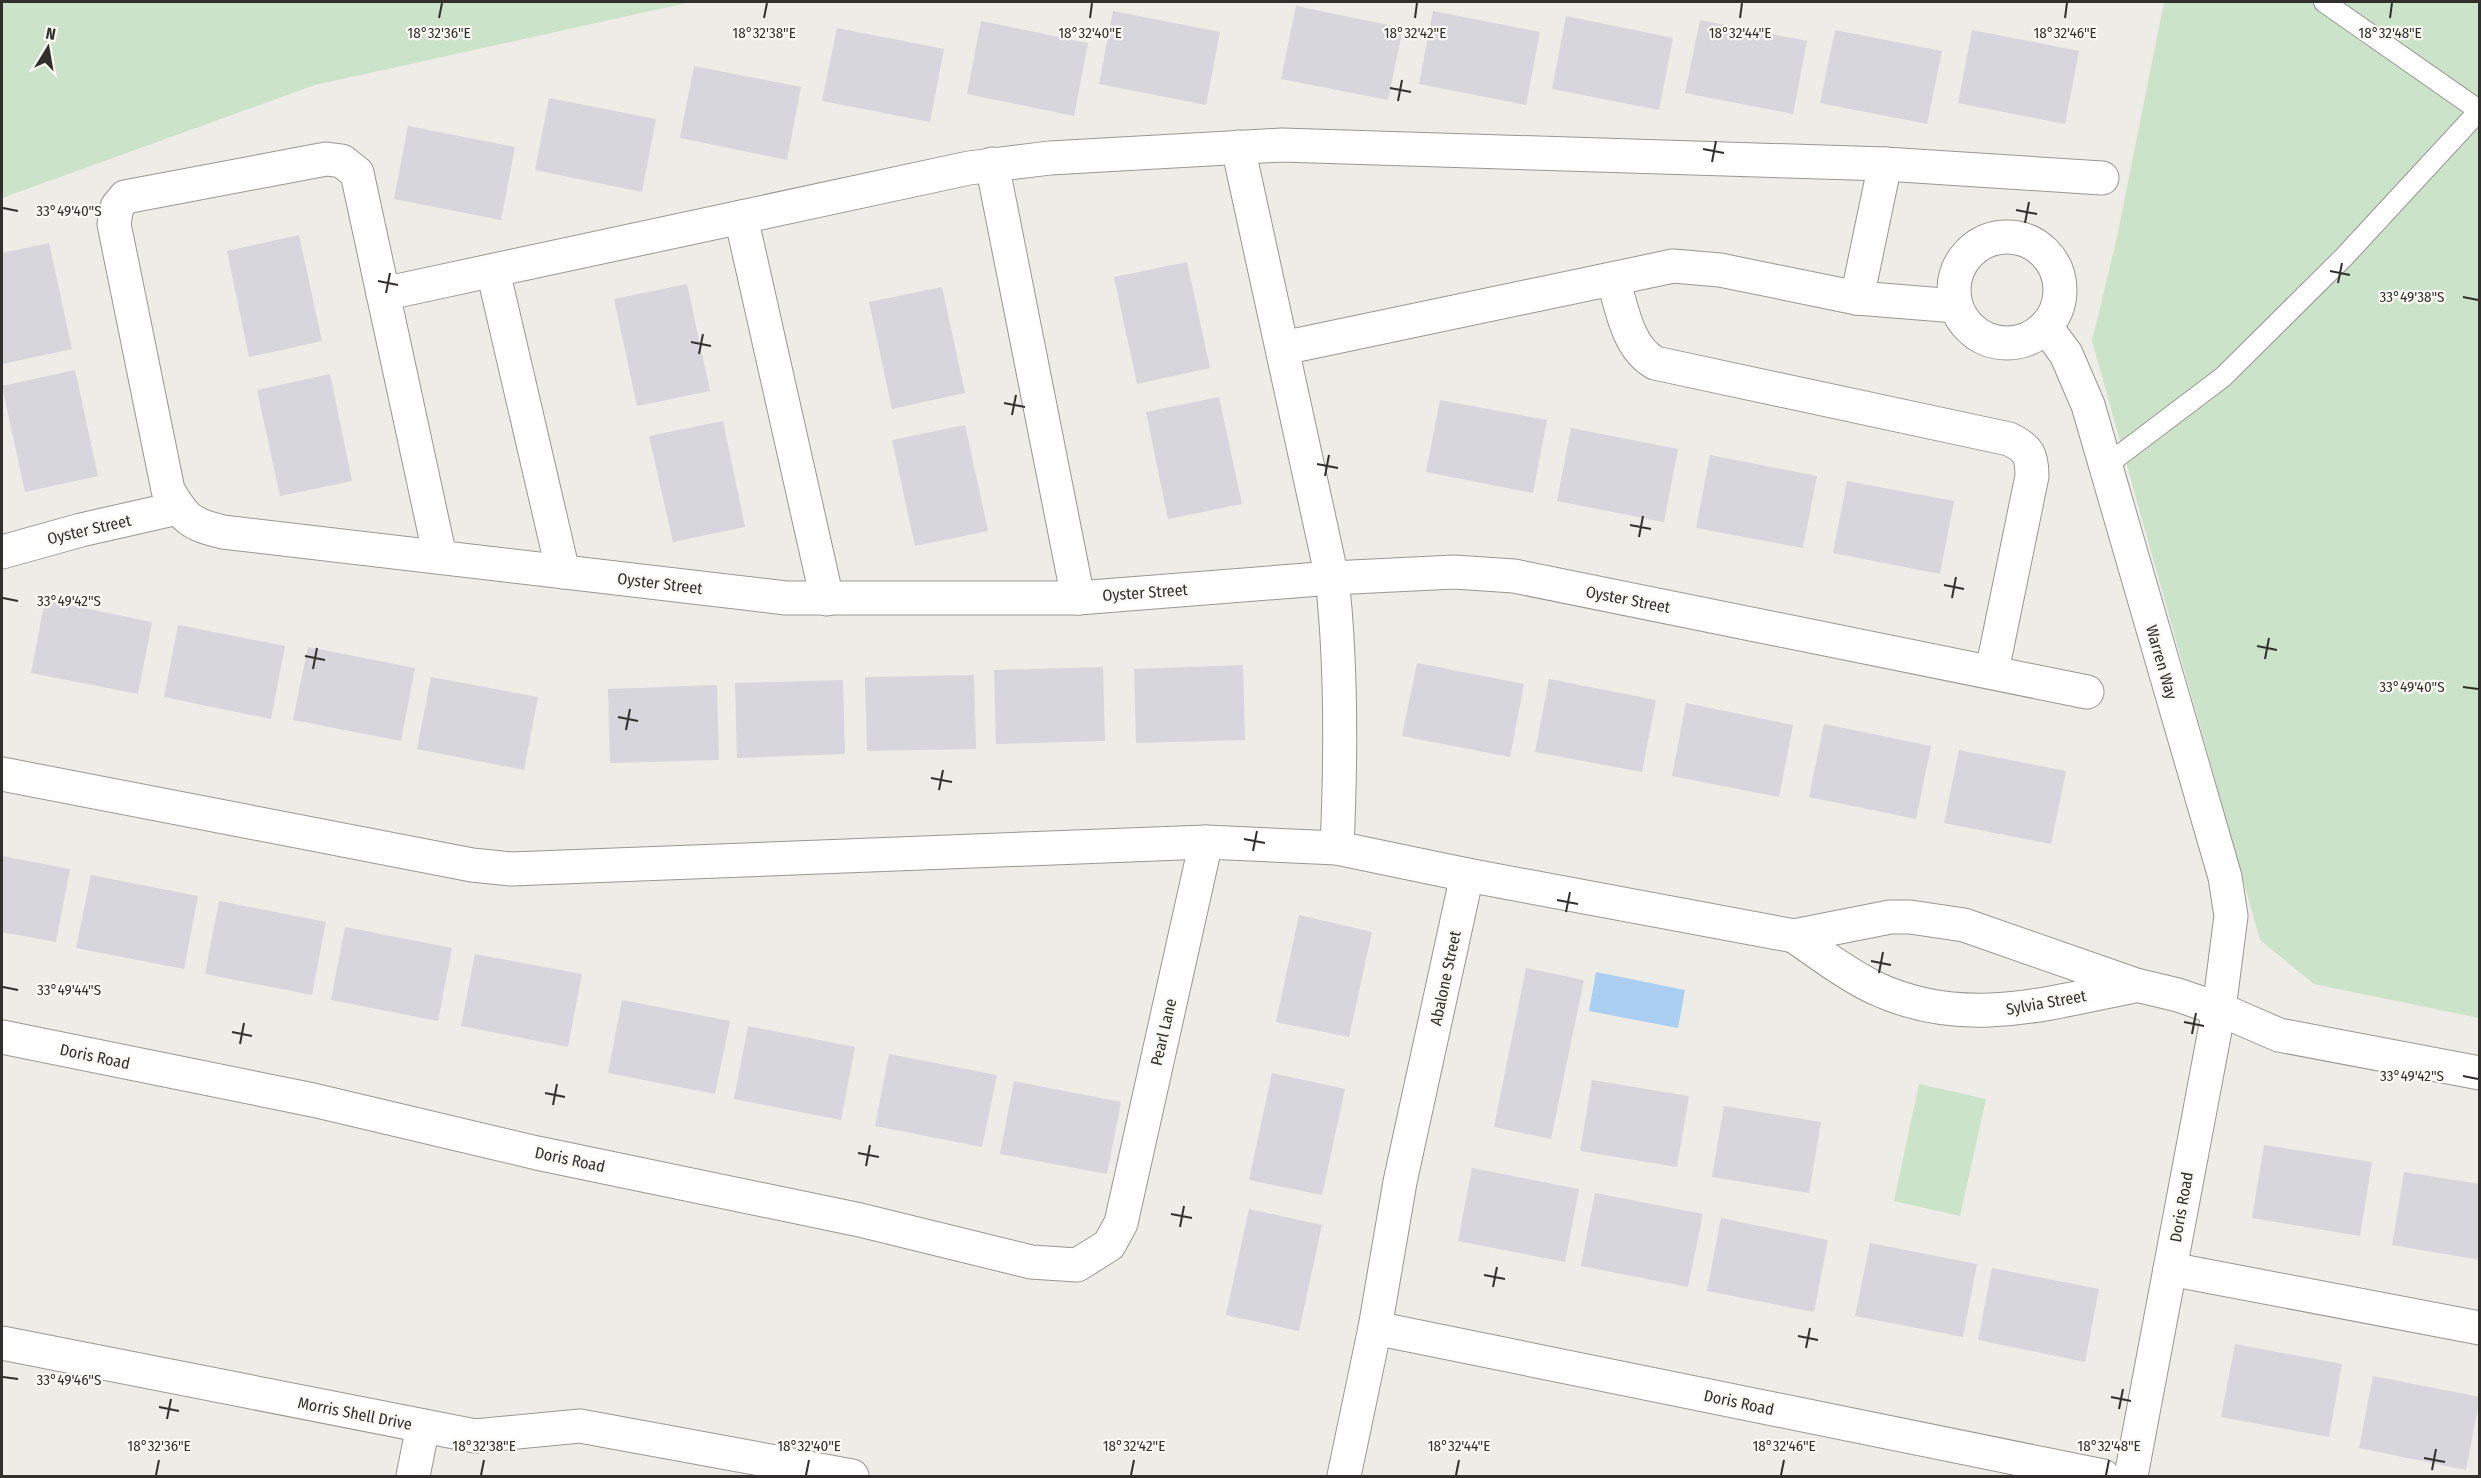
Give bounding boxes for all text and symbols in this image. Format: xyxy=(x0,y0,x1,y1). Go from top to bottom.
north arrow xyxy=(18,18,78,78)
text: N xyxy=(44,24,57,44)
text: 18°32'36"E xyxy=(407,24,471,42)
text: 18°32'38"E xyxy=(732,24,796,42)
text: 18°32'40"E xyxy=(1058,24,1122,42)
text: 18°32'42"E xyxy=(1384,24,1446,42)
text: 18°32'44"E xyxy=(1709,24,1771,42)
text: 18°32'46"E xyxy=(2033,24,2097,42)
text: 18°32'48"E xyxy=(2358,24,2422,42)
text: 33°49'40"S xyxy=(36,202,102,220)
text: 33°49'38"S xyxy=(2379,288,2445,306)
street label: Oyster Street xyxy=(45,510,134,548)
street label: Oyster Street xyxy=(616,569,704,598)
street label: Oyster Street xyxy=(1102,580,1189,605)
street label: Oyster Street xyxy=(1584,582,1672,617)
text: 33°49'42"S xyxy=(37,592,101,610)
street label: Warren Way xyxy=(2142,623,2181,702)
text: 33°49'40"S xyxy=(2379,678,2445,696)
street label: Abalone Street xyxy=(1426,928,1465,1027)
text: 33°49'44"S xyxy=(37,981,101,999)
street label: Sylvia Street xyxy=(2005,986,2088,1019)
street label: Pearl Lane xyxy=(1147,997,1180,1067)
street label: Doris Road xyxy=(58,1040,132,1073)
text: 33°49'42"S xyxy=(2380,1067,2444,1085)
street label: Doris Road xyxy=(533,1143,607,1176)
street label: Doris Road xyxy=(2166,1170,2197,1244)
text: 33°49'46"S xyxy=(37,1371,101,1389)
street label: Doris Road xyxy=(1702,1386,1776,1419)
street label: Morris Shell Drive xyxy=(296,1393,414,1434)
text: 18°32'36"E xyxy=(127,1437,191,1455)
text: 18°32'38"E xyxy=(452,1437,516,1455)
text: 18°32'40"E xyxy=(777,1437,841,1455)
text: 18°32'42"E xyxy=(1103,1437,1165,1455)
text: 18°32'44"E xyxy=(1428,1437,1490,1455)
text: 18°32'46"E xyxy=(1752,1437,1816,1455)
text: 18°32'48"E xyxy=(2077,1437,2141,1455)

